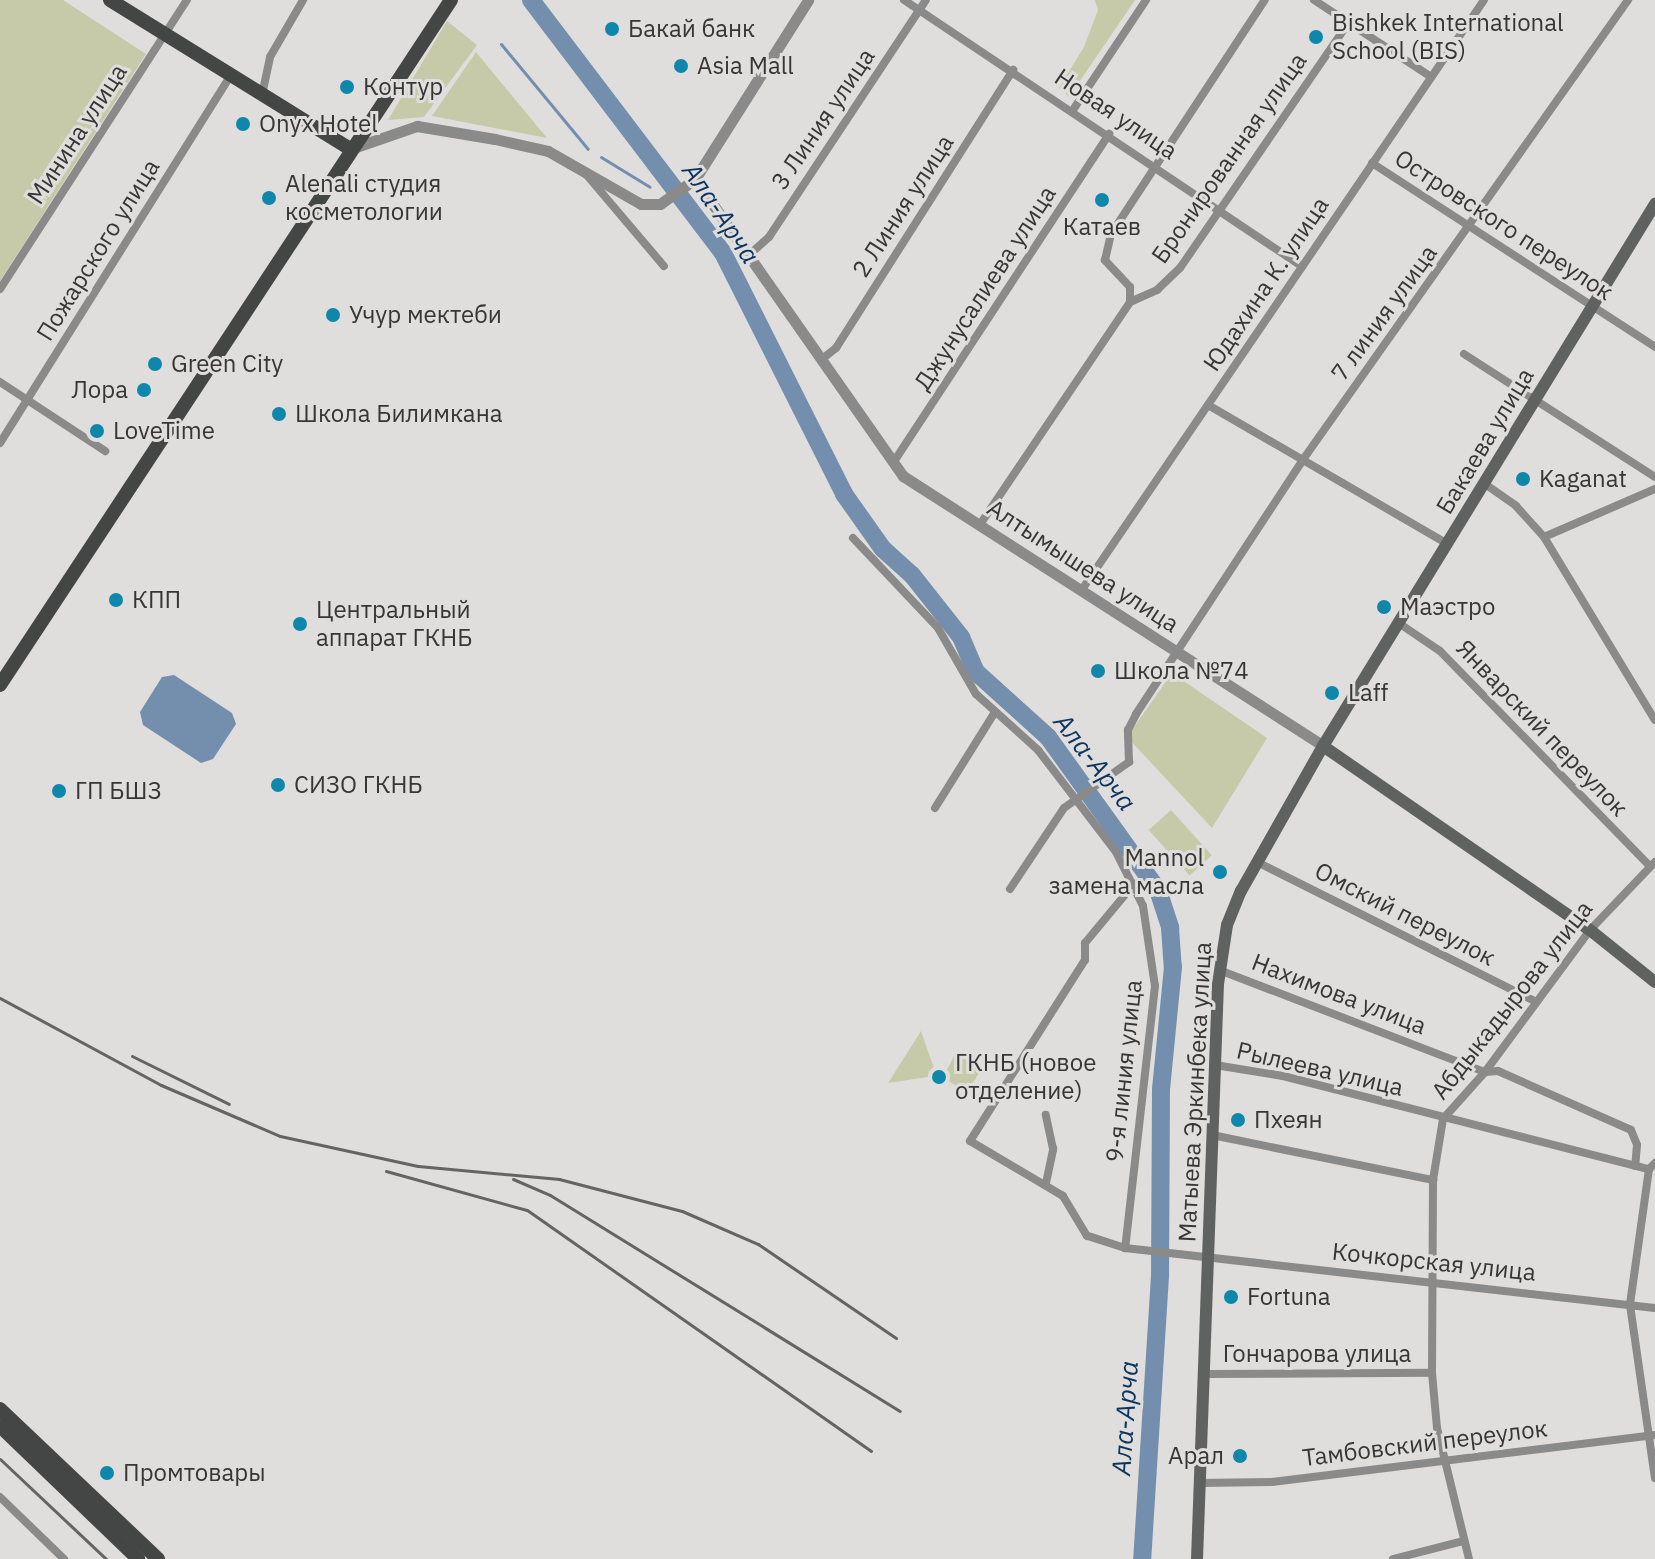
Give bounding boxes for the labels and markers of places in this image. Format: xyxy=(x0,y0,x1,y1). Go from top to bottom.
place label: Bishkek International School (BIS) xyxy=(1332,9,1564,65)
place label: Бакай банк xyxy=(628,15,755,43)
marker: Бакай банк xyxy=(603,20,621,38)
marker: Bishkek International School (BIS) xyxy=(1307,28,1325,46)
place label: Asia Mall xyxy=(697,52,794,80)
marker: Asia Mall xyxy=(672,57,690,75)
place label: Контур xyxy=(363,73,443,101)
marker: Контур xyxy=(338,78,356,96)
place label: Onyx Hotel xyxy=(259,110,378,138)
marker: Onyx Hotel xyxy=(234,115,252,133)
place label: Alenali студия косметологии xyxy=(285,170,443,226)
marker: Alenali студия косметологии xyxy=(260,189,278,207)
marker: Катаев xyxy=(1093,191,1111,209)
place label: Катаев xyxy=(1063,213,1141,241)
place label: Учур мектеби xyxy=(349,301,502,329)
marker: Учур мектеби xyxy=(324,306,342,324)
place label: Green City xyxy=(171,350,283,378)
marker: Green City xyxy=(146,355,164,373)
place label: Лора xyxy=(71,376,128,404)
marker: Лора xyxy=(135,381,153,399)
place label: Школа Билимкана xyxy=(295,400,503,428)
marker: Школа Билимкана xyxy=(270,405,288,423)
place label: LoveTime xyxy=(113,417,215,445)
marker: LoveTime xyxy=(88,422,106,440)
place label: Kaganat xyxy=(1539,465,1627,493)
marker: Kaganat xyxy=(1514,470,1532,488)
place label: КПП xyxy=(132,586,181,614)
marker: КПП xyxy=(107,591,125,609)
place label: Маэстро xyxy=(1400,593,1495,621)
place label: Центральный аппарат ГКНБ xyxy=(316,596,473,652)
marker: Маэстро xyxy=(1375,598,1393,616)
marker: Центральный аппарат ГКНБ xyxy=(291,615,309,633)
place label: Школа №74 xyxy=(1114,657,1249,685)
marker: Школа №74 xyxy=(1089,662,1107,680)
place label: Laff xyxy=(1348,679,1388,707)
marker: Laff xyxy=(1323,684,1341,702)
place label: СИЗО ГКНБ xyxy=(294,771,423,799)
marker: СИЗО ГКНБ xyxy=(269,776,287,794)
place label: ГП БШЗ xyxy=(75,777,162,805)
marker: ГП БШЗ xyxy=(50,782,68,800)
place label: Mannol замена масла xyxy=(1049,844,1204,900)
marker: Mannol замена масла xyxy=(1211,863,1229,881)
place label: ГКНБ (новое отделение) xyxy=(955,1049,1096,1105)
marker: ГКНБ (новое отделение) xyxy=(930,1068,948,1086)
place label: Пхеян xyxy=(1254,1106,1323,1134)
marker: Пхеян xyxy=(1229,1111,1247,1129)
place label: Fortuna xyxy=(1247,1283,1331,1311)
marker: Fortuna xyxy=(1222,1288,1240,1306)
place label: Арал xyxy=(1168,1442,1224,1470)
marker: Арал xyxy=(1231,1447,1249,1465)
place label: Промтовары xyxy=(123,1459,266,1487)
marker: Промтовары xyxy=(98,1464,116,1482)

